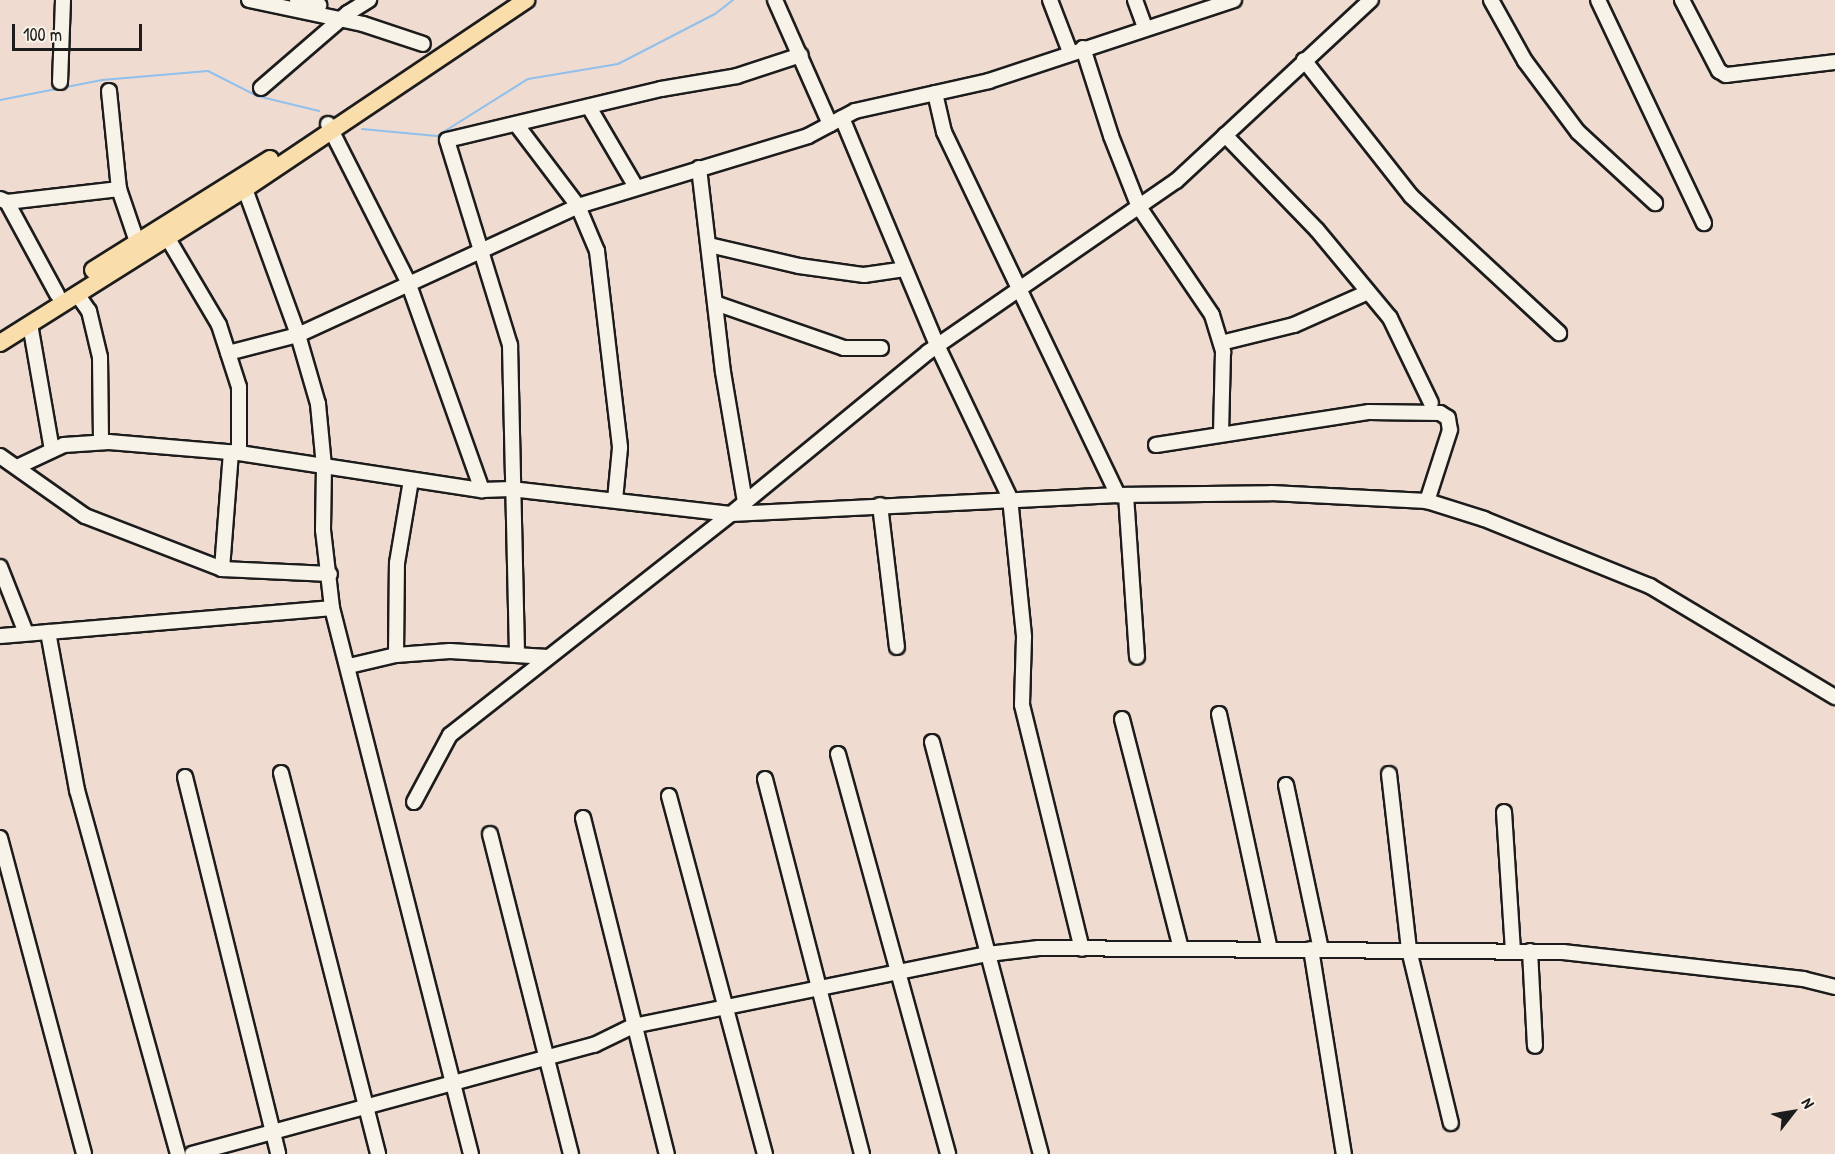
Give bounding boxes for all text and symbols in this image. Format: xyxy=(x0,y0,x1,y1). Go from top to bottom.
scale bar xyxy=(15,12,146,50)
text: 100 m xyxy=(23,22,62,47)
north arrow xyxy=(1763,1082,1823,1142)
text: N xyxy=(1797,1093,1820,1112)

